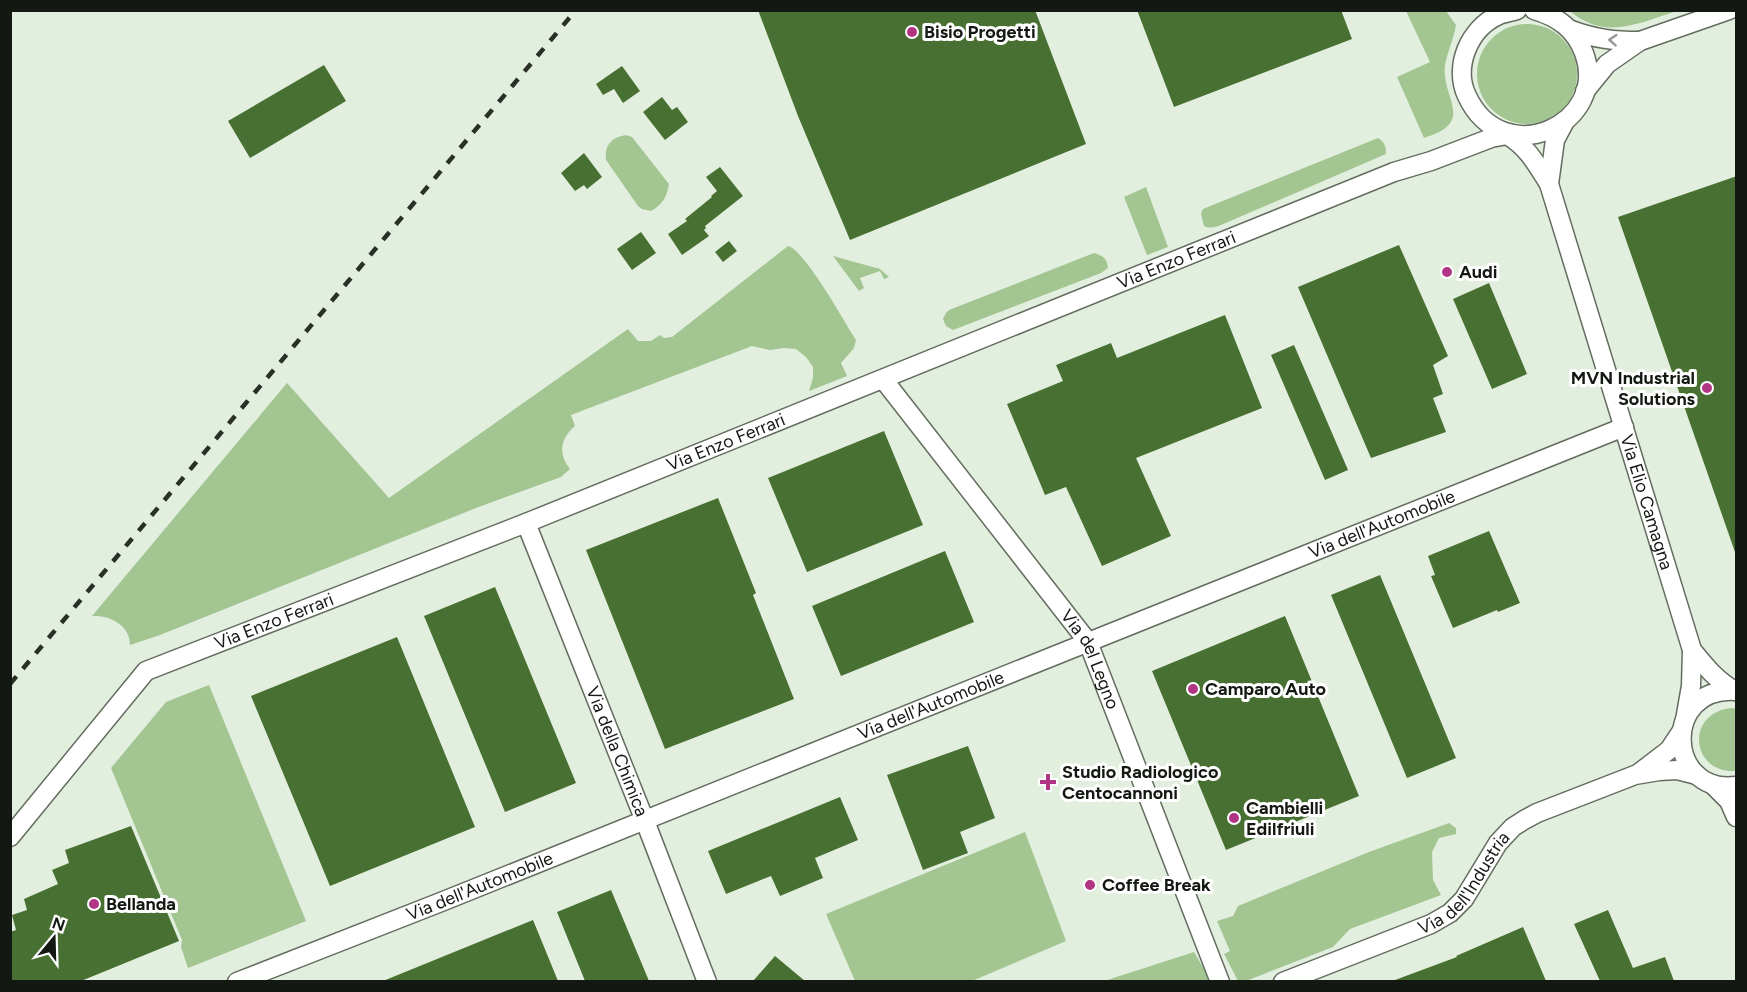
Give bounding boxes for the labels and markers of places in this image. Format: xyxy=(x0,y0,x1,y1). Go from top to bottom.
place label: Bisio Progetti xyxy=(924,21,1036,43)
marker: Bisio Progetti xyxy=(905,25,919,39)
place label: Audi xyxy=(1459,261,1498,283)
marker: Audi xyxy=(1440,265,1454,279)
place label: MVN Industrial Solutions xyxy=(1571,367,1696,410)
marker: MVN Industrial Solutions xyxy=(1700,381,1714,395)
place label: Camparo Auto xyxy=(1205,678,1326,700)
marker: Camparo Auto xyxy=(1186,682,1200,696)
place label: Studio Radiologico Centocannoni xyxy=(1062,761,1218,804)
marker: Studio Radiologico Centocannoni xyxy=(1039,773,1057,791)
place label: Cambielli Edilfriuli xyxy=(1246,797,1323,840)
marker: Cambielli Edilfriuli xyxy=(1227,811,1241,825)
place label: Coffee Break xyxy=(1102,874,1211,896)
marker: Coffee Break xyxy=(1083,878,1097,892)
place label: Bellanda xyxy=(106,893,176,915)
marker: Bellanda xyxy=(87,897,101,911)

